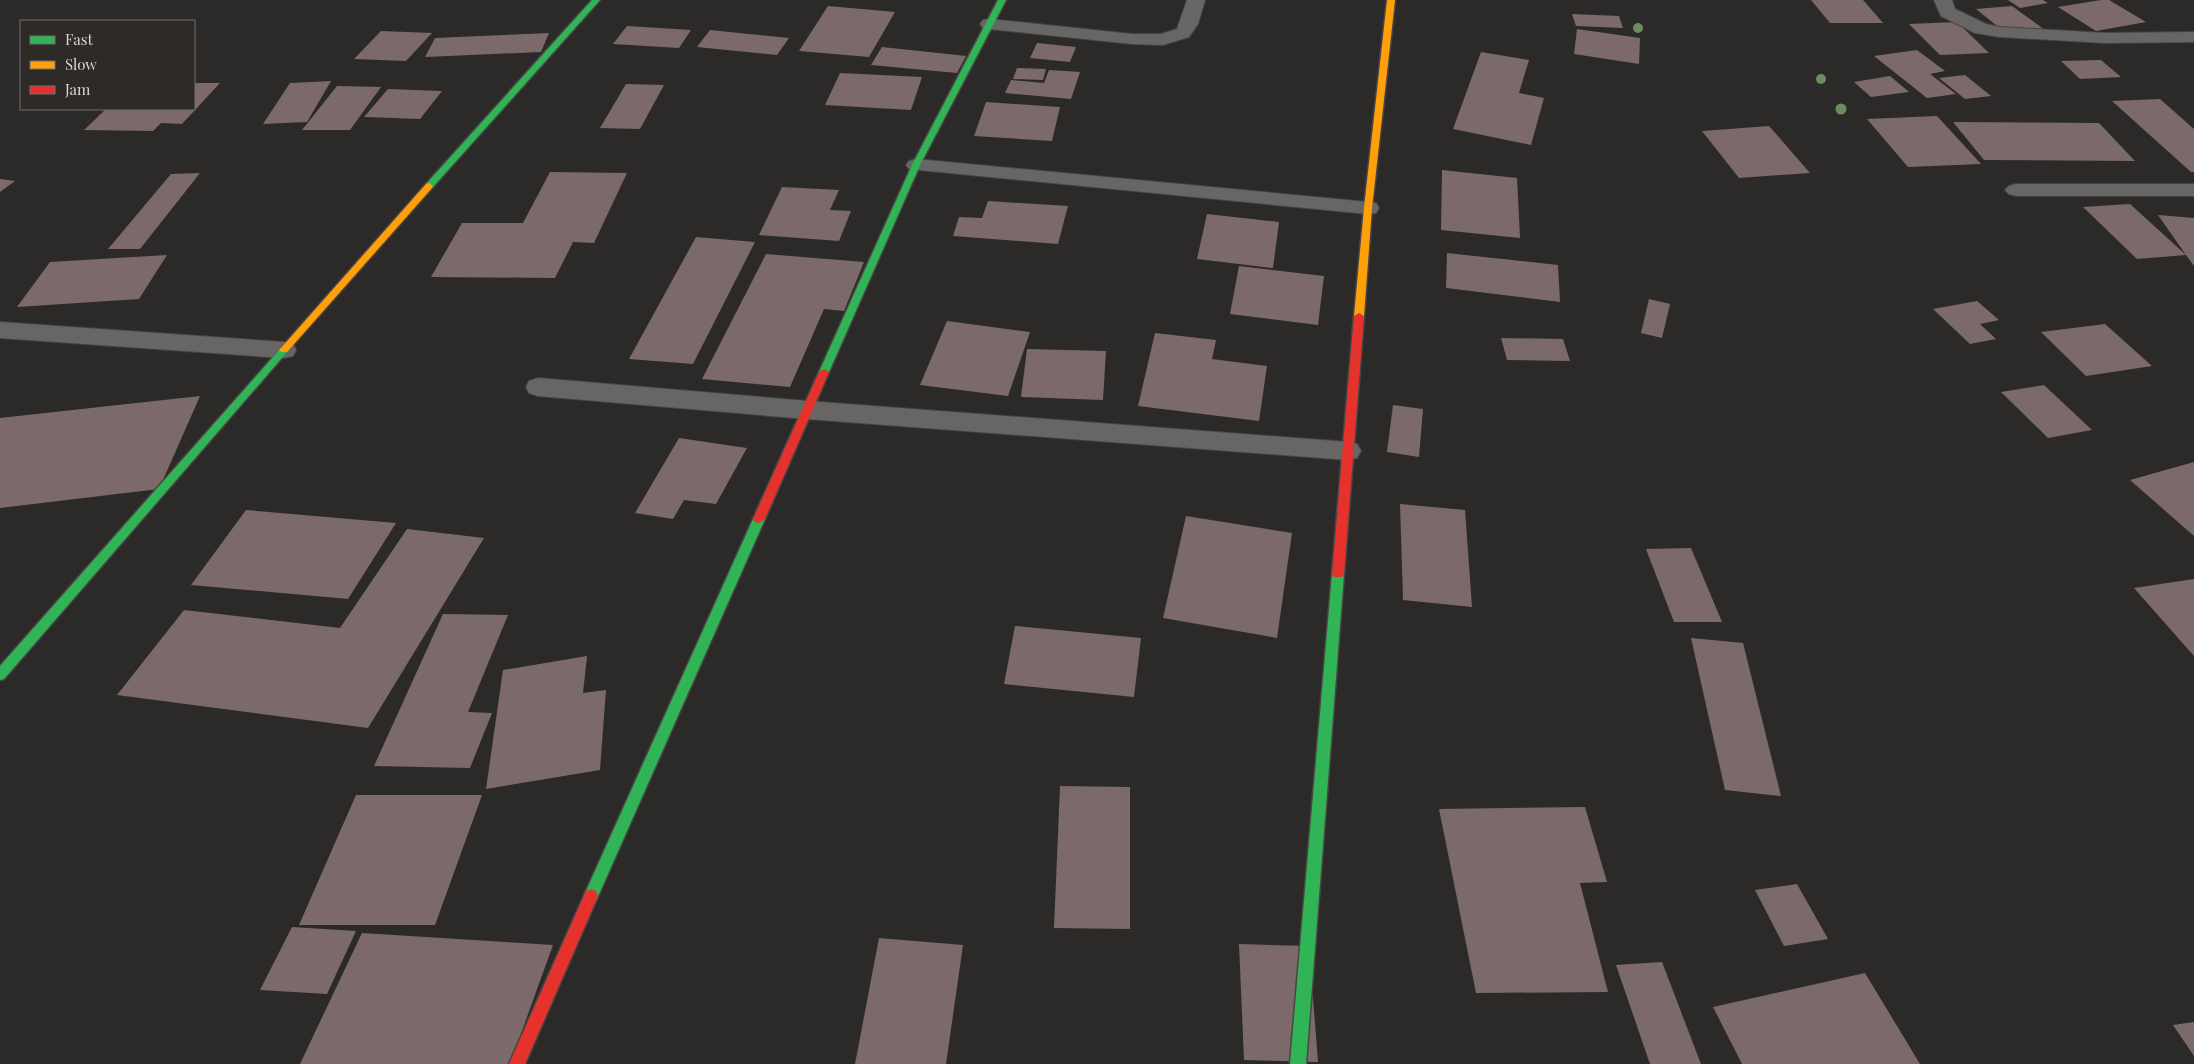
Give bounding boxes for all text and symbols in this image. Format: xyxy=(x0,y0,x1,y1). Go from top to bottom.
legend xyxy=(20,20,195,110)
text: Fast xyxy=(65,29,94,49)
text: Slow xyxy=(65,54,97,74)
text: Jam xyxy=(64,79,91,99)

